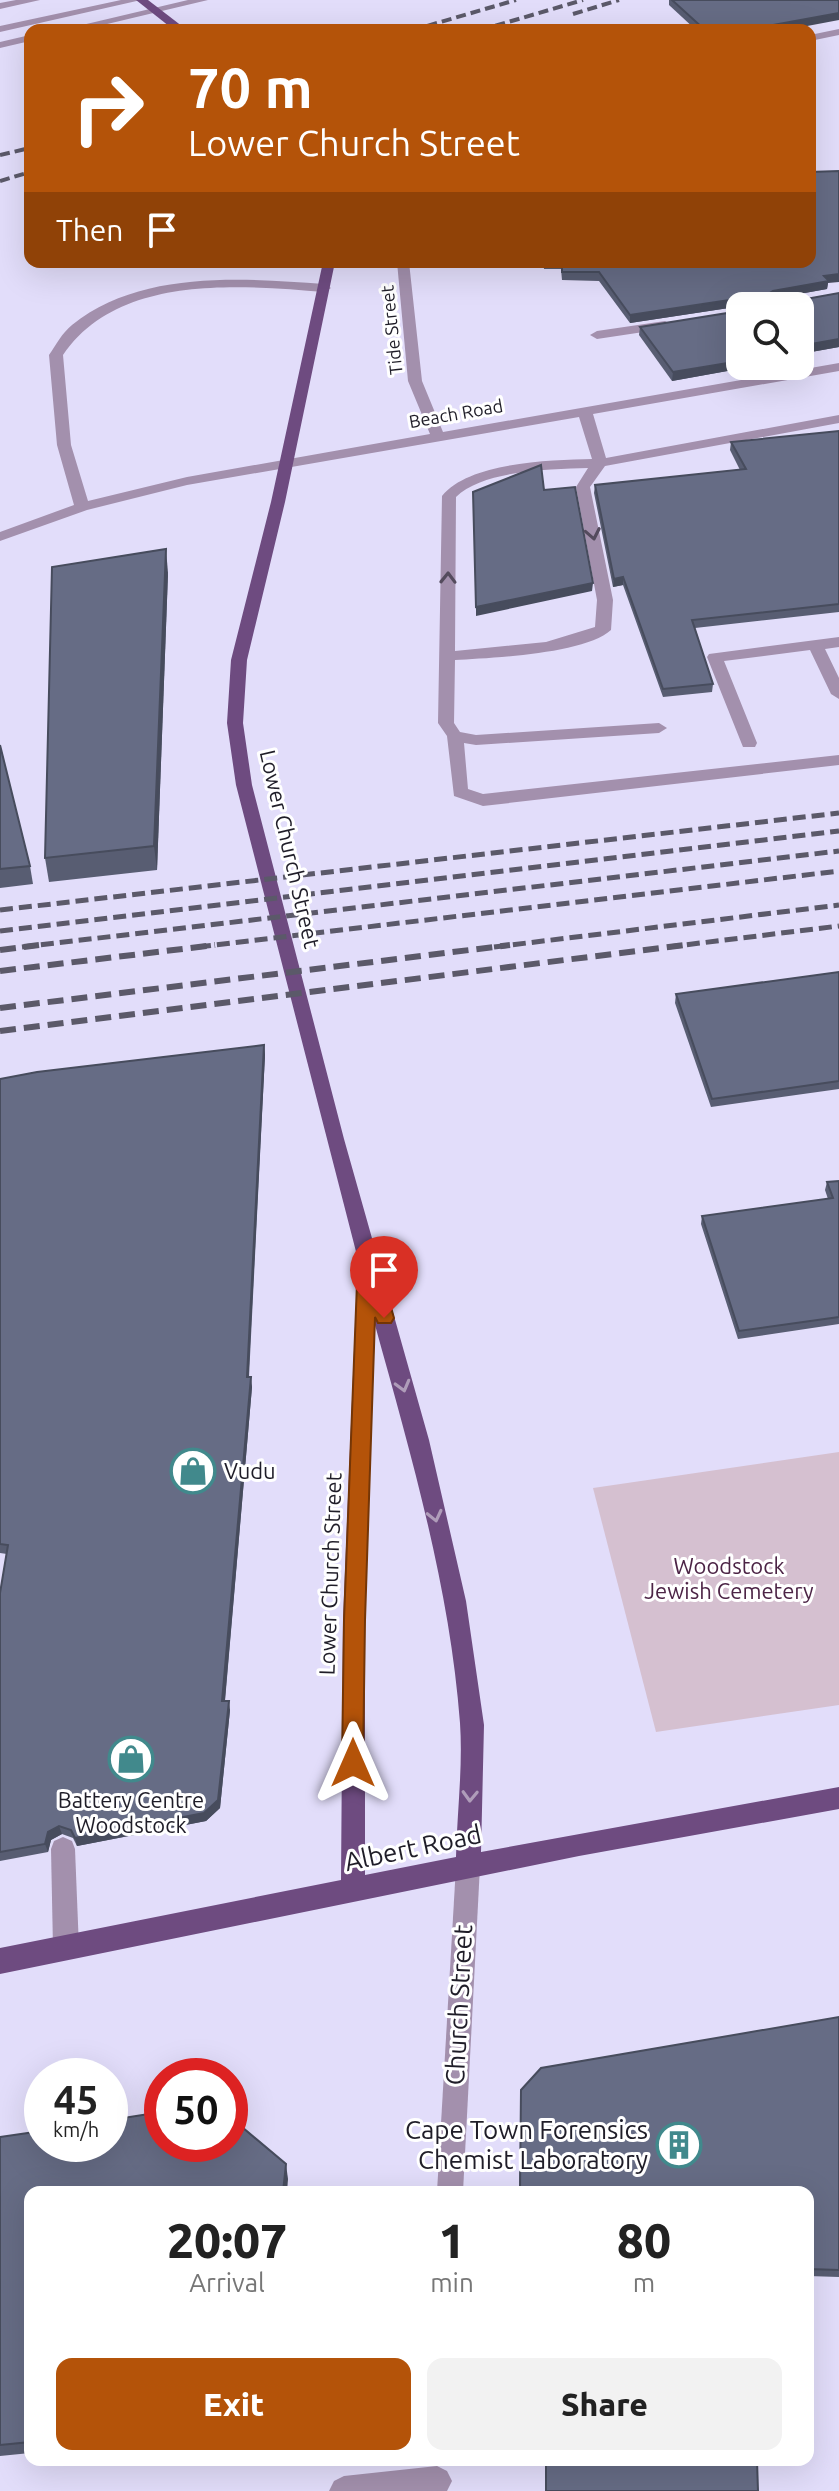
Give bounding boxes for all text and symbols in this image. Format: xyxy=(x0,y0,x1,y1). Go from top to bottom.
icon: right xyxy=(56,56,160,160)
text: 70 m xyxy=(188,56,313,119)
text: Lower Church Street xyxy=(188,122,520,163)
icon: arrive xyxy=(140,208,184,252)
text: Then xyxy=(56,213,124,247)
street label: Tide Street xyxy=(376,284,406,376)
map controls xyxy=(726,292,814,380)
button: search xyxy=(726,292,814,380)
street label: Beach Road xyxy=(407,395,504,431)
one-way arrow xyxy=(583,528,600,541)
one-way arrow xyxy=(439,571,456,584)
street label: Lower Church Street xyxy=(255,747,326,951)
pin xyxy=(350,1236,418,1318)
icon: arrive xyxy=(362,1248,406,1292)
one-way arrow xyxy=(394,1379,410,1393)
shop icon: Vudu xyxy=(169,1447,217,1495)
place label: Vudu xyxy=(224,1458,276,1483)
street label: Lower Church Street xyxy=(313,1472,346,1676)
one-way arrow xyxy=(426,1508,443,1522)
park label: Woodstock Jewish Cemetery xyxy=(644,1553,814,1603)
position arrow xyxy=(311,1721,395,1805)
shop icon: Battery Centre Woodstock xyxy=(107,1735,155,1783)
place label: Battery Centre Woodstock xyxy=(58,1787,204,1837)
one-way arrow xyxy=(461,1790,478,1803)
street label: Albert Road xyxy=(342,1819,484,1876)
street label: Church Street xyxy=(440,1924,477,2086)
speed limit sign: 50 xyxy=(144,2058,248,2162)
text: 45 xyxy=(53,2077,99,2122)
place label: Cape Town Forensics Chemist Laboratory xyxy=(405,2115,648,2174)
text: km/h xyxy=(53,2118,99,2141)
building icon: Cape Town Forensics Chemist Laboratory xyxy=(655,2121,703,2169)
text: 20:07 xyxy=(167,2213,287,2267)
text: 1 xyxy=(438,2213,466,2267)
text: 80 xyxy=(617,2213,671,2267)
text: Arrival xyxy=(189,2268,265,2297)
text: min xyxy=(430,2268,474,2297)
text: m xyxy=(633,2268,655,2297)
button: Exit xyxy=(56,2358,411,2450)
button: Share xyxy=(427,2358,782,2450)

